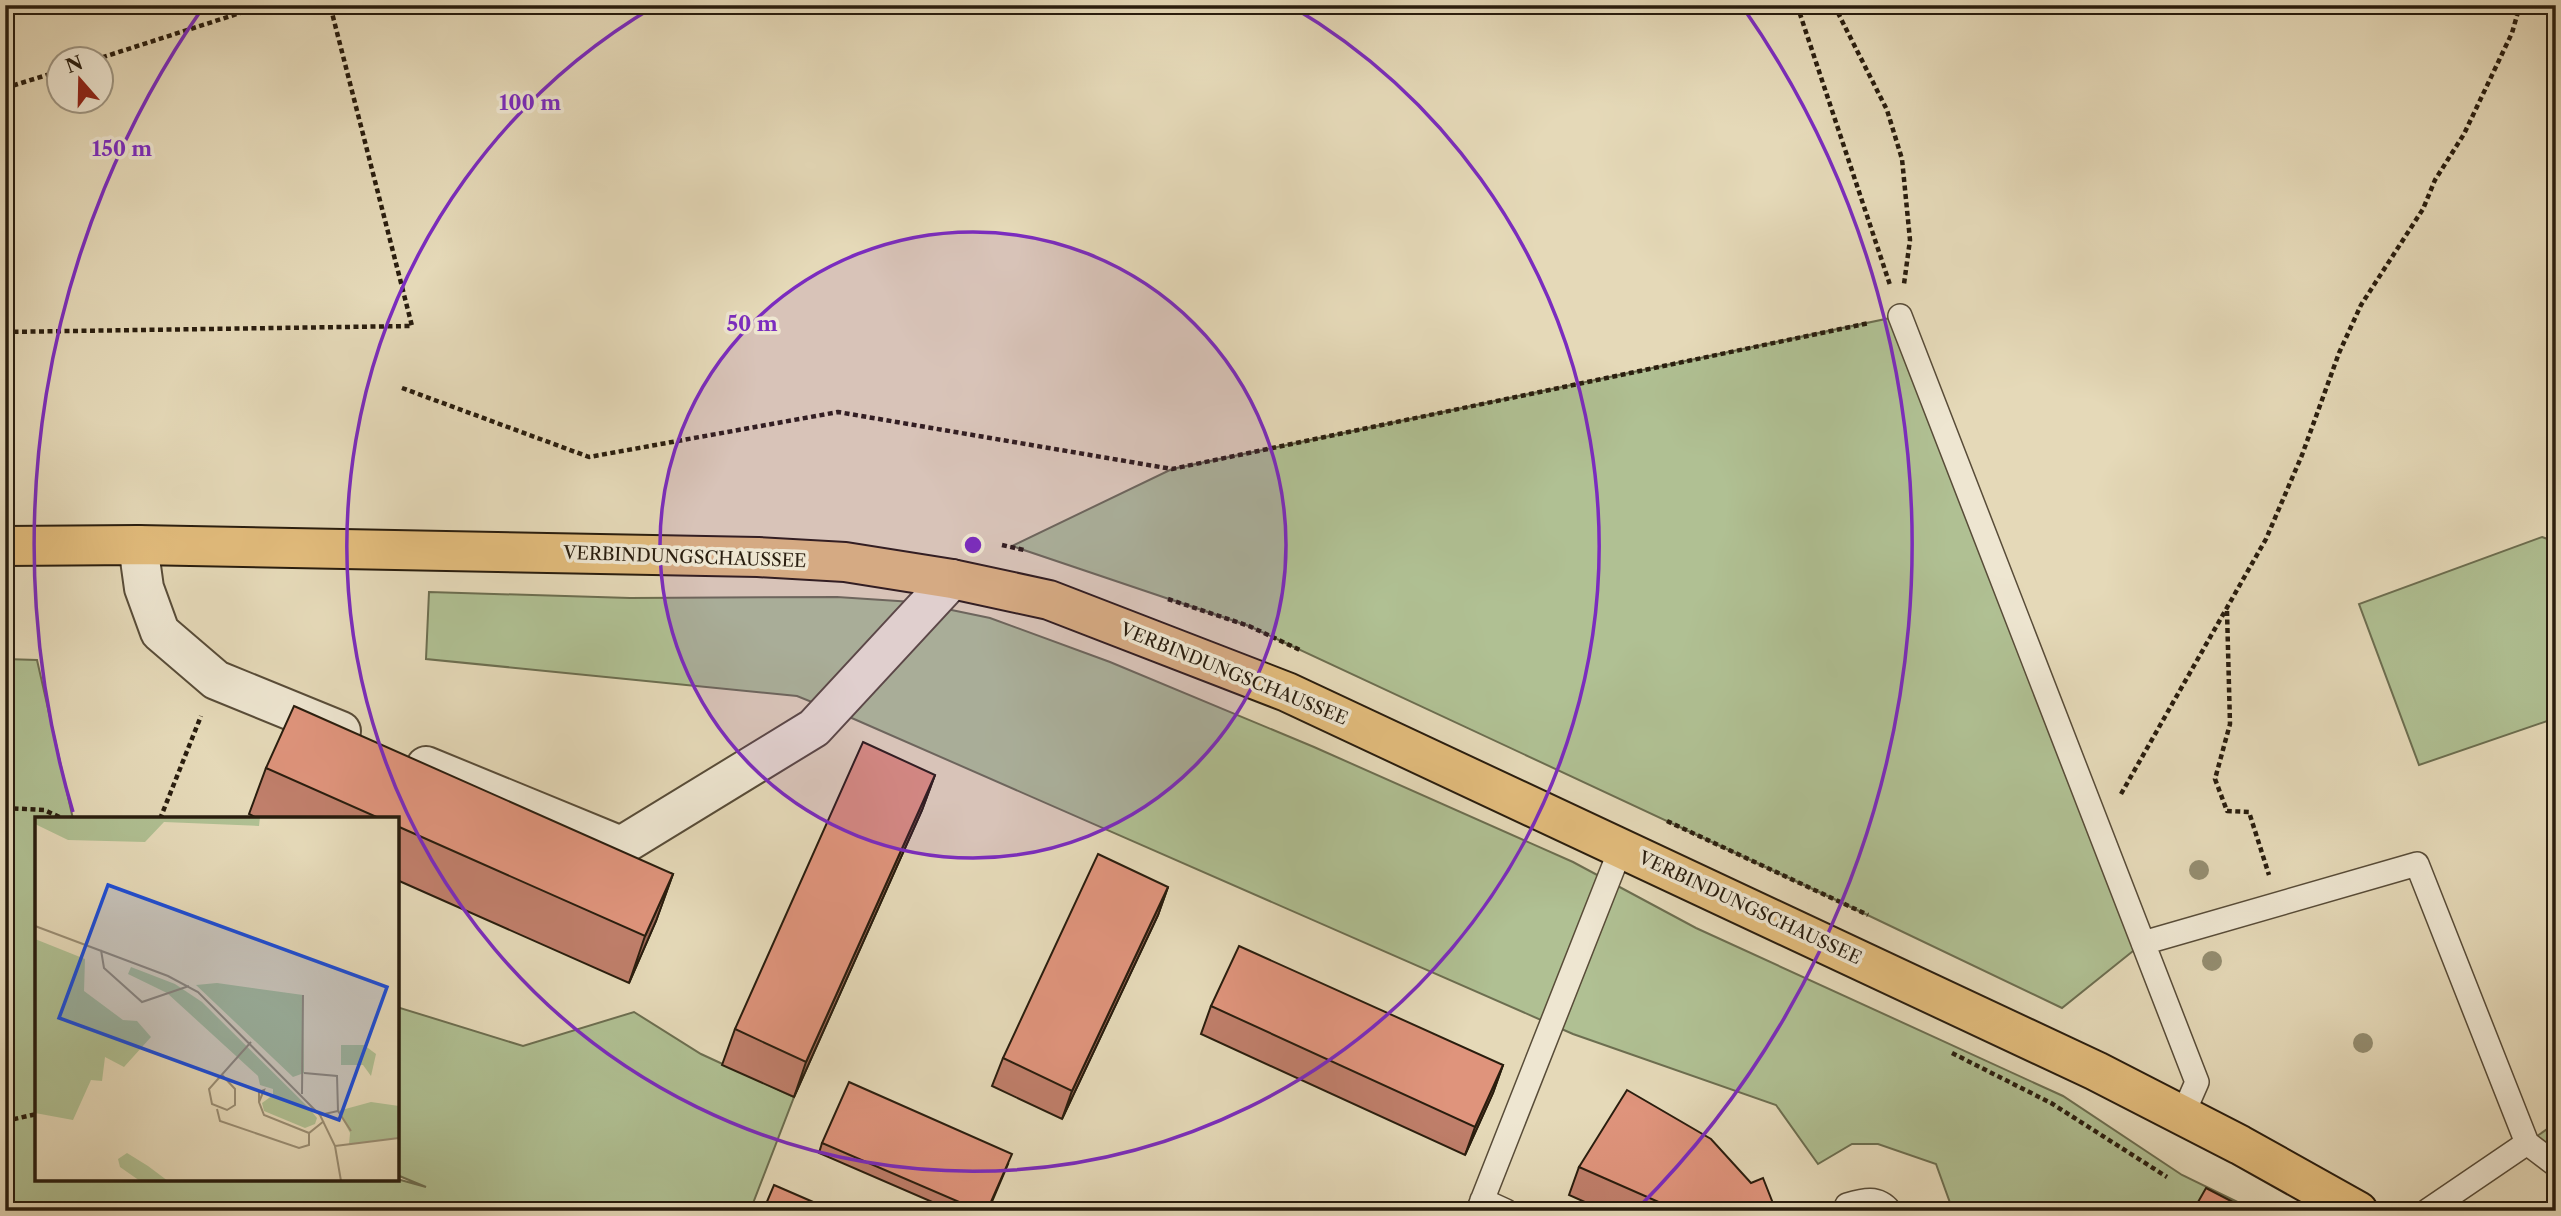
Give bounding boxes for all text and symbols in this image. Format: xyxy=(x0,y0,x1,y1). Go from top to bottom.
north arrow xyxy=(46,46,116,116)
text: N xyxy=(63,51,86,78)
text: 100 m xyxy=(499,90,561,115)
text: 150 m xyxy=(92,136,152,161)
text: 50 m xyxy=(726,311,778,336)
centre of rings xyxy=(961,533,985,557)
street label: VERBINDUNGSCHAUSSEE xyxy=(562,542,807,572)
street label: VERBINDUNGSCHAUSSEE xyxy=(1116,618,1351,730)
inset map xyxy=(35,817,399,1181)
street label: VERBINDUNGSCHAUSSEE xyxy=(1634,846,1865,969)

